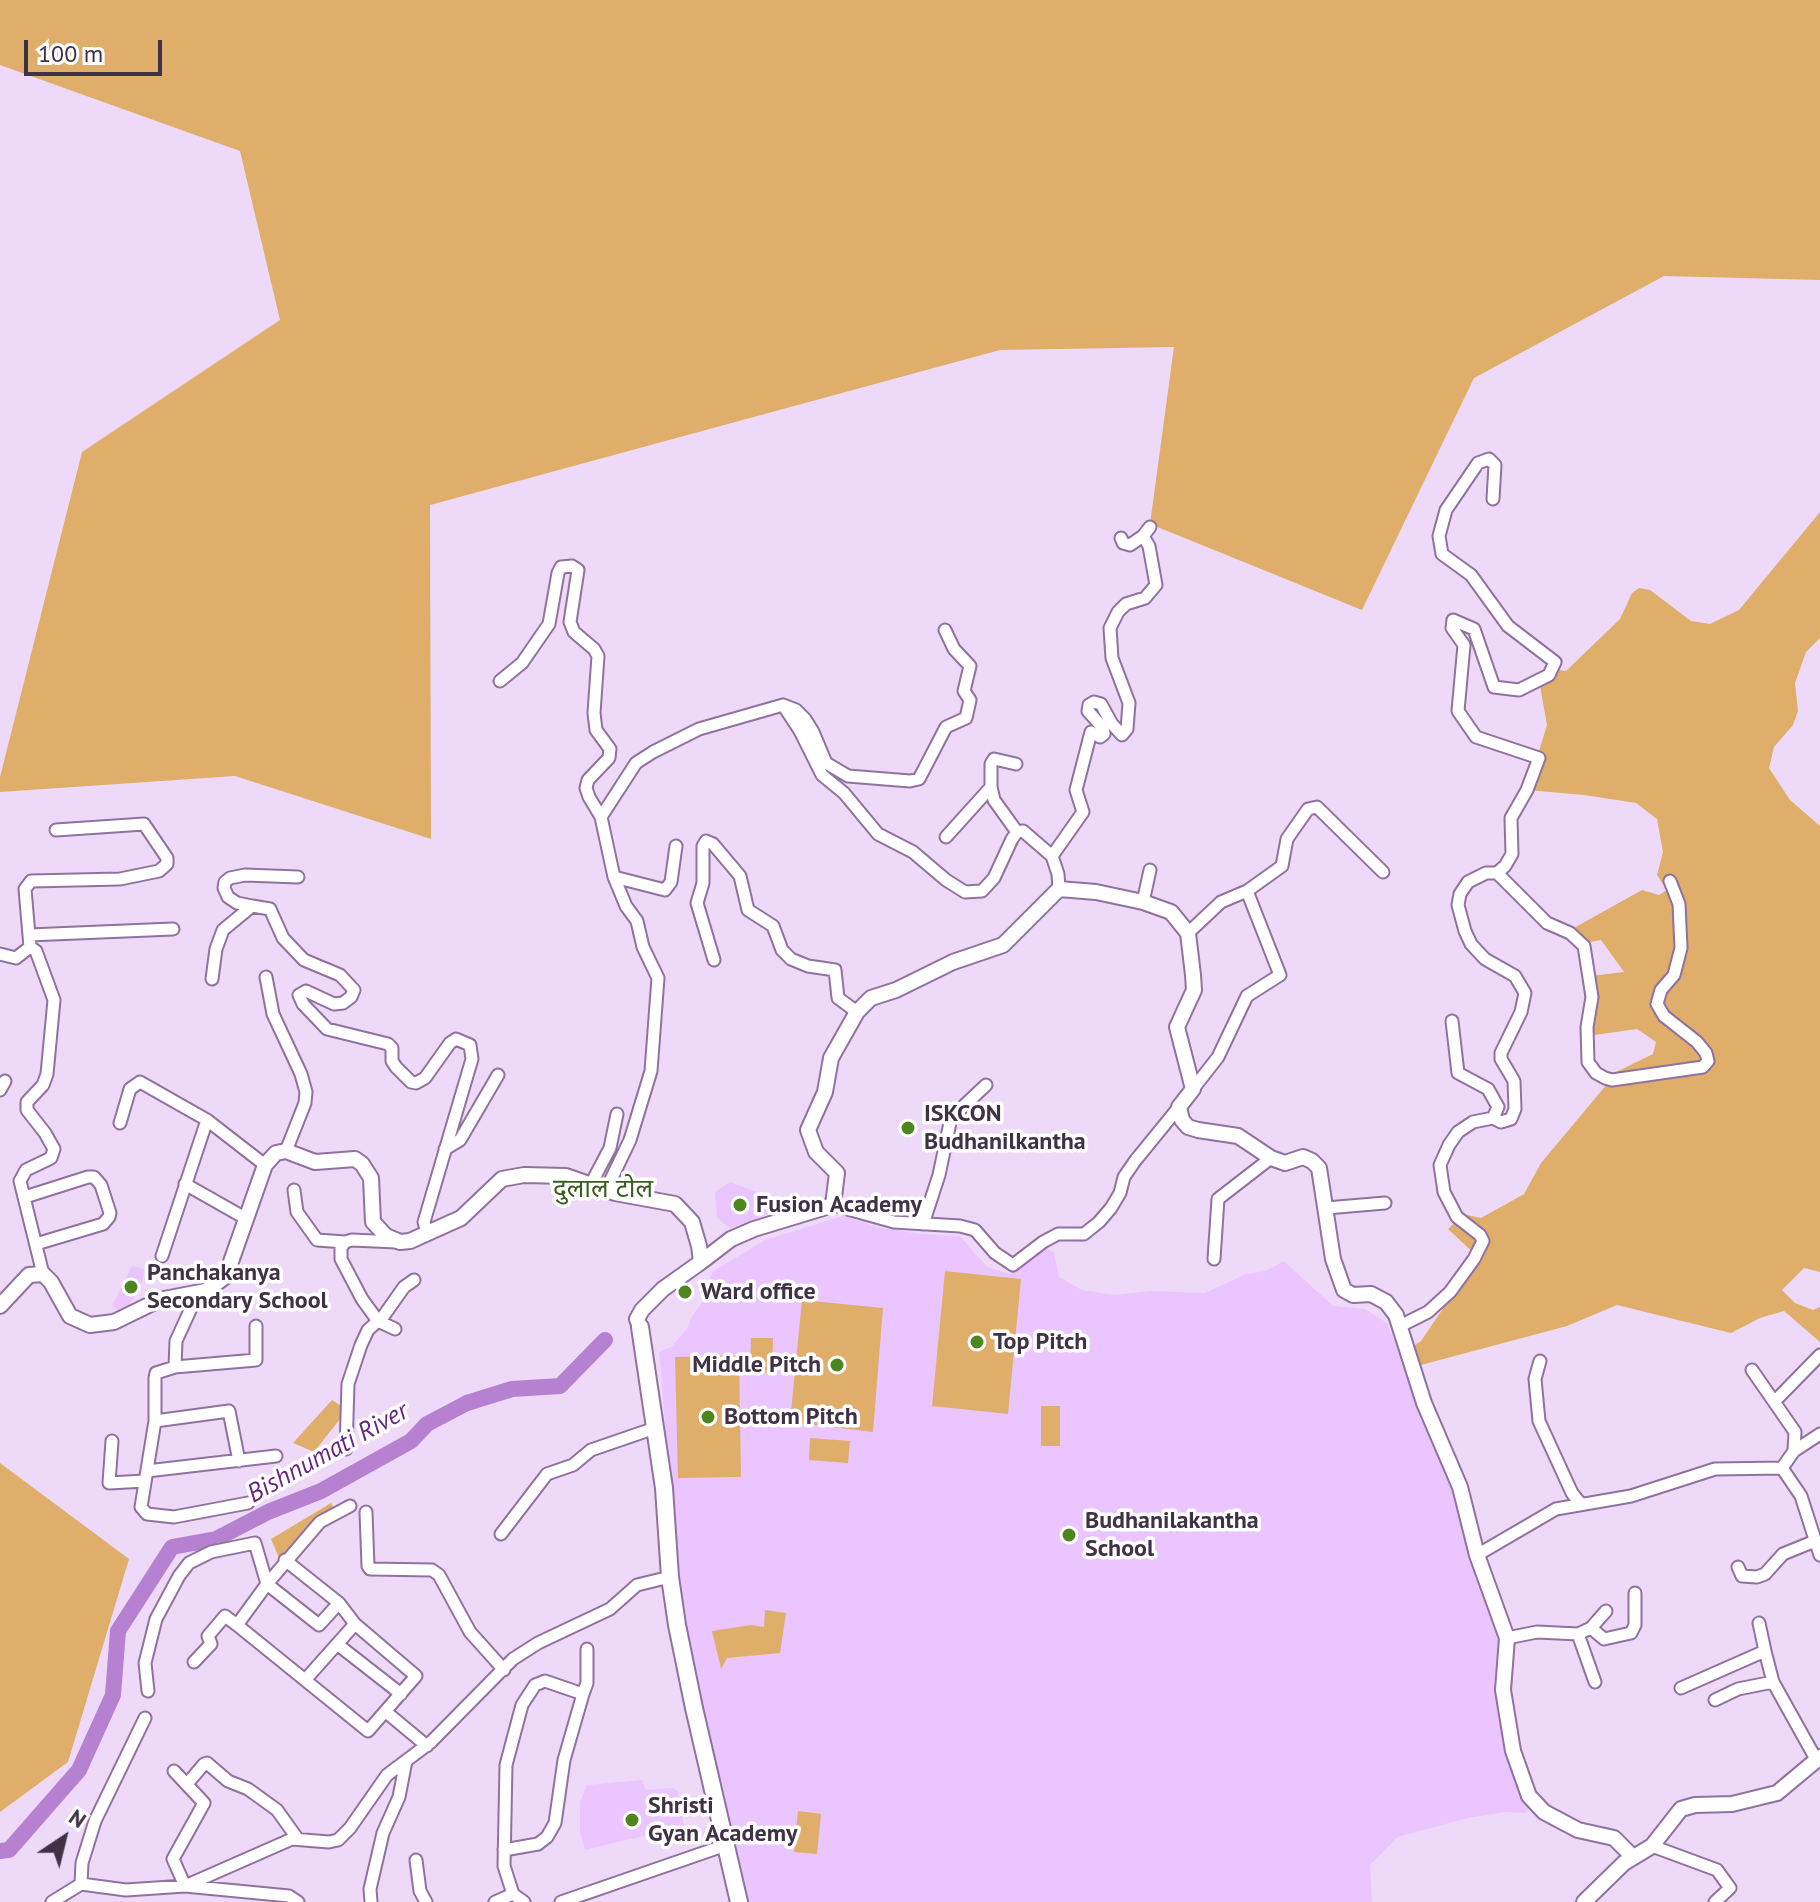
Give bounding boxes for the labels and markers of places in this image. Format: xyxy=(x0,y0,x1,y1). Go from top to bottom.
place label: ISKCON Budhanilkantha xyxy=(924,1100,1086,1156)
marker: ISKCON Budhanilkantha xyxy=(899,1119,917,1137)
place label: Fusion Academy xyxy=(756,1191,922,1219)
marker: Fusion Academy xyxy=(731,1196,749,1214)
place label: Panchakanya Secondary School xyxy=(147,1259,328,1315)
marker: Panchakanya Secondary School xyxy=(122,1278,140,1296)
place label: Ward office xyxy=(701,1278,816,1306)
marker: Ward office xyxy=(676,1283,694,1301)
place label: Top Pitch xyxy=(993,1328,1087,1356)
marker: Top Pitch xyxy=(968,1333,986,1351)
place label: Middle Pitch xyxy=(692,1351,821,1379)
marker: Middle Pitch xyxy=(828,1356,846,1374)
place label: Bottom Pitch xyxy=(724,1403,858,1431)
marker: Bottom Pitch xyxy=(699,1408,717,1426)
place label: Budhanilakantha School xyxy=(1085,1507,1259,1563)
marker: Budhanilakantha School xyxy=(1060,1526,1078,1544)
place label: Shristi Gyan Academy xyxy=(648,1792,797,1848)
marker: Shristi Gyan Academy xyxy=(623,1811,641,1829)

